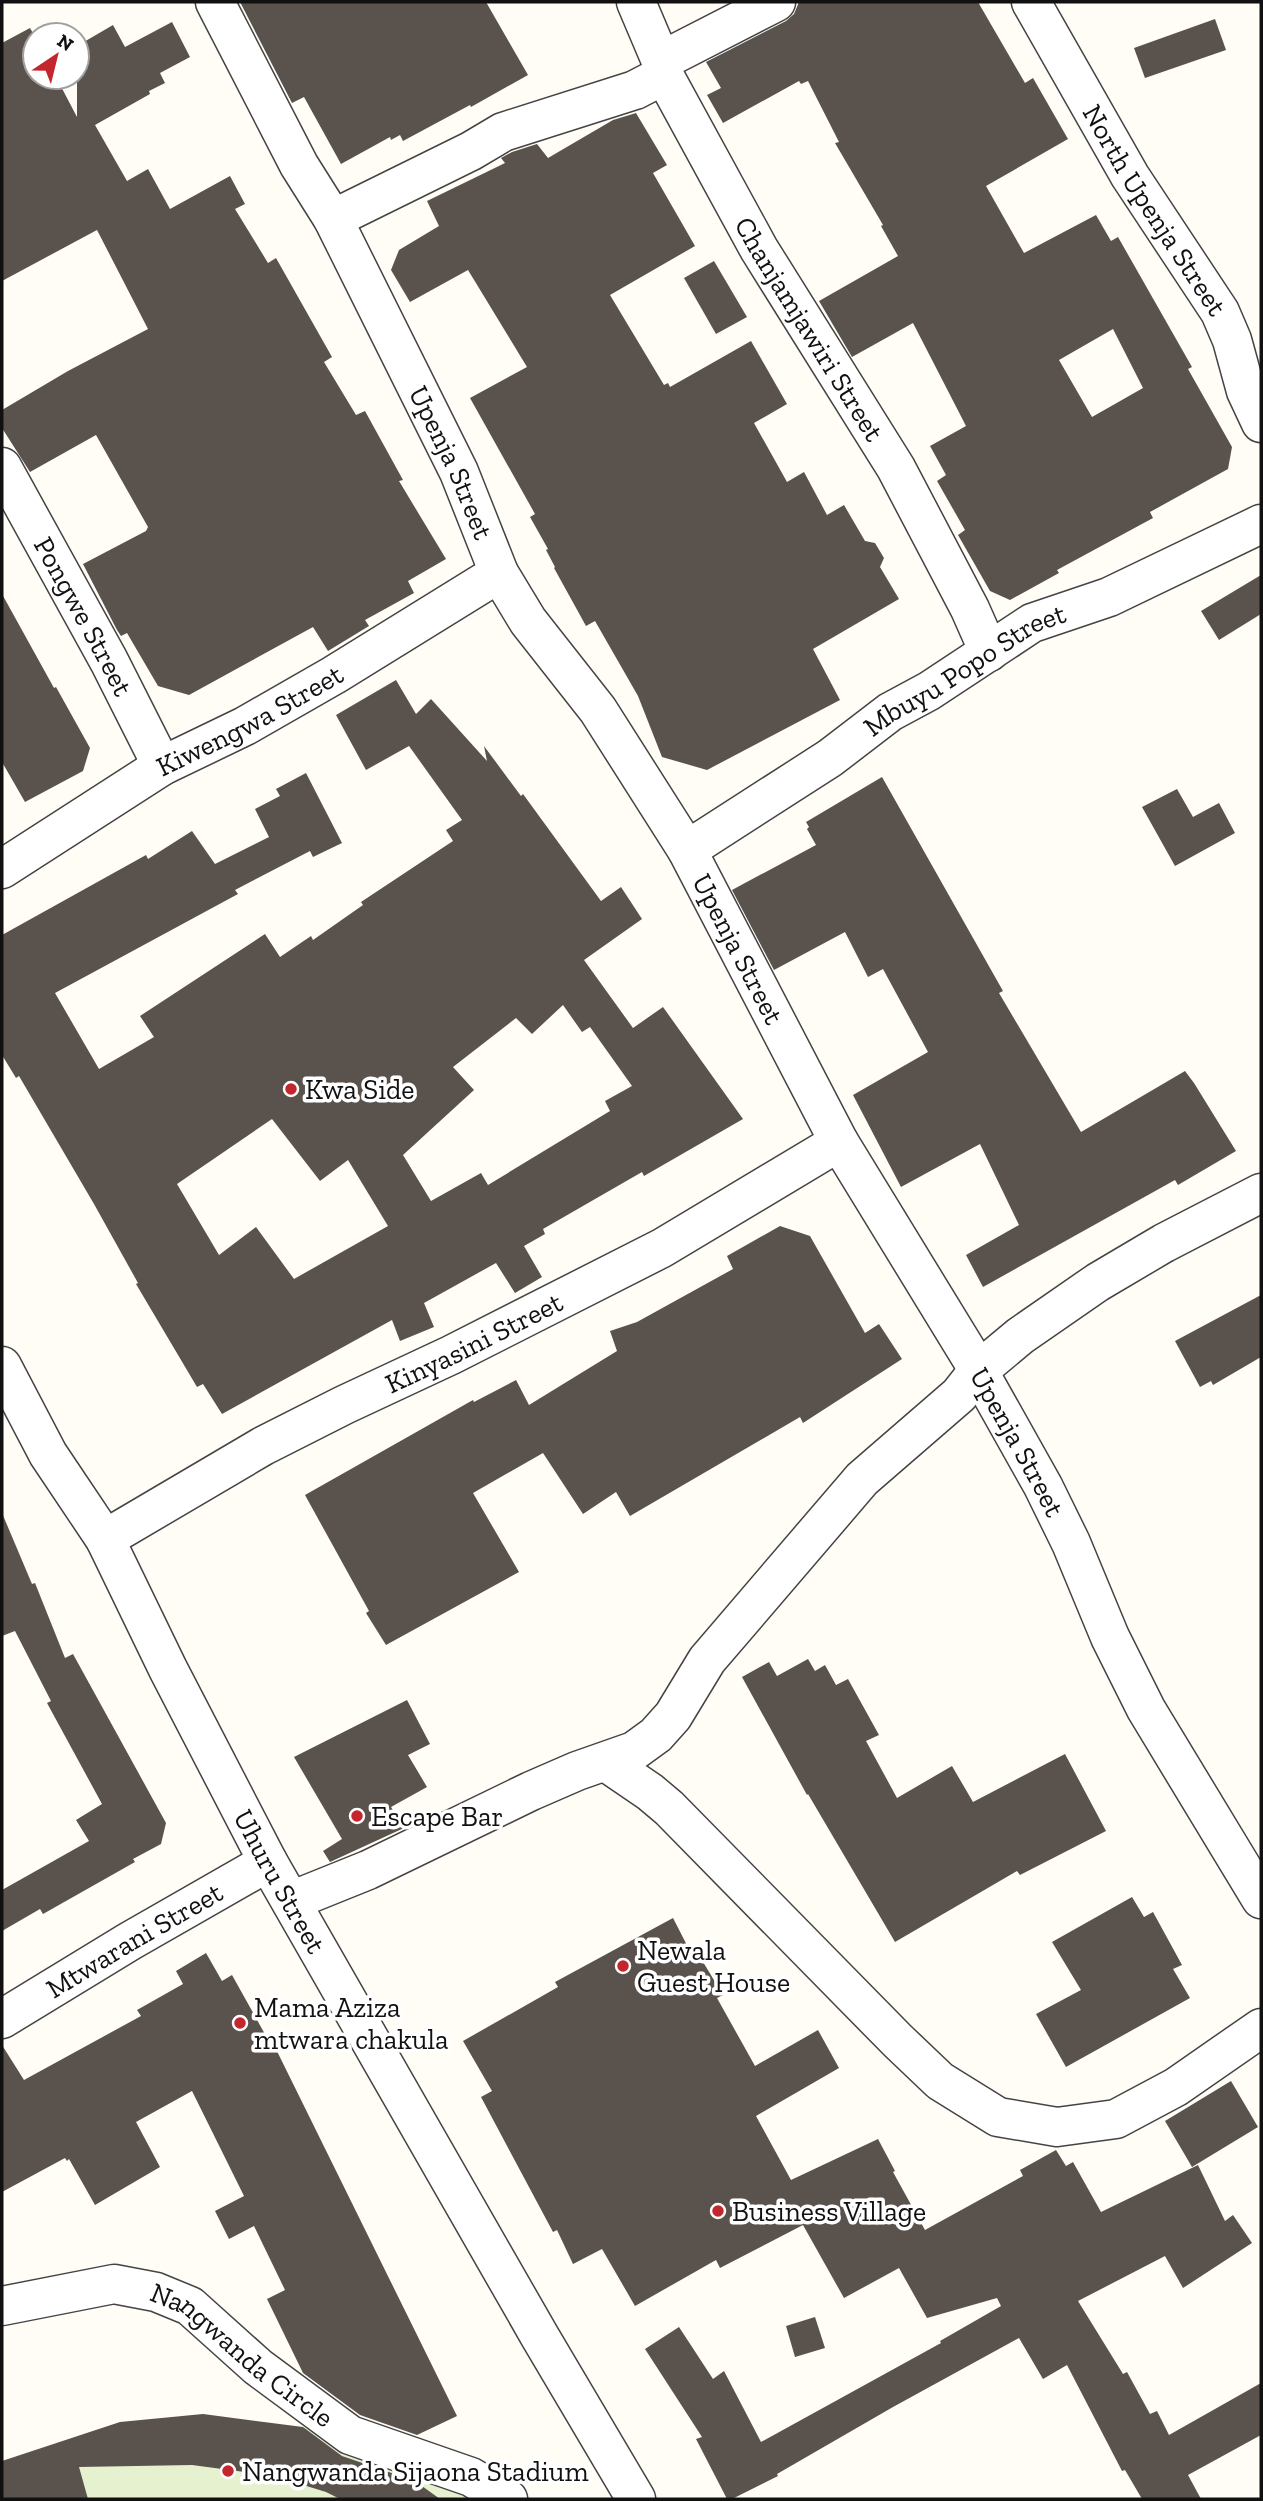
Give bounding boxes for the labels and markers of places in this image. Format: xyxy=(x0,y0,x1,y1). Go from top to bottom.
place label: Kwa Side xyxy=(305,1073,415,1106)
marker: Kwa Side xyxy=(283,1081,299,1097)
place label: Escape Bar xyxy=(371,1800,503,1833)
marker: Escape Bar xyxy=(349,1808,365,1824)
place label: Newala Guest House xyxy=(637,1934,790,1999)
marker: Newala Guest House xyxy=(615,1958,631,1974)
place label: Mama Aziza mtwara chakula xyxy=(254,1991,449,2056)
marker: Mama Aziza mtwara chakula xyxy=(232,2015,248,2031)
place label: Business Village xyxy=(732,2195,926,2228)
marker: Business Village xyxy=(710,2203,726,2219)
place label: Nangwanda Sijaona Stadium xyxy=(242,2455,589,2488)
marker: Nangwanda Sijaona Stadium xyxy=(220,2463,236,2479)

